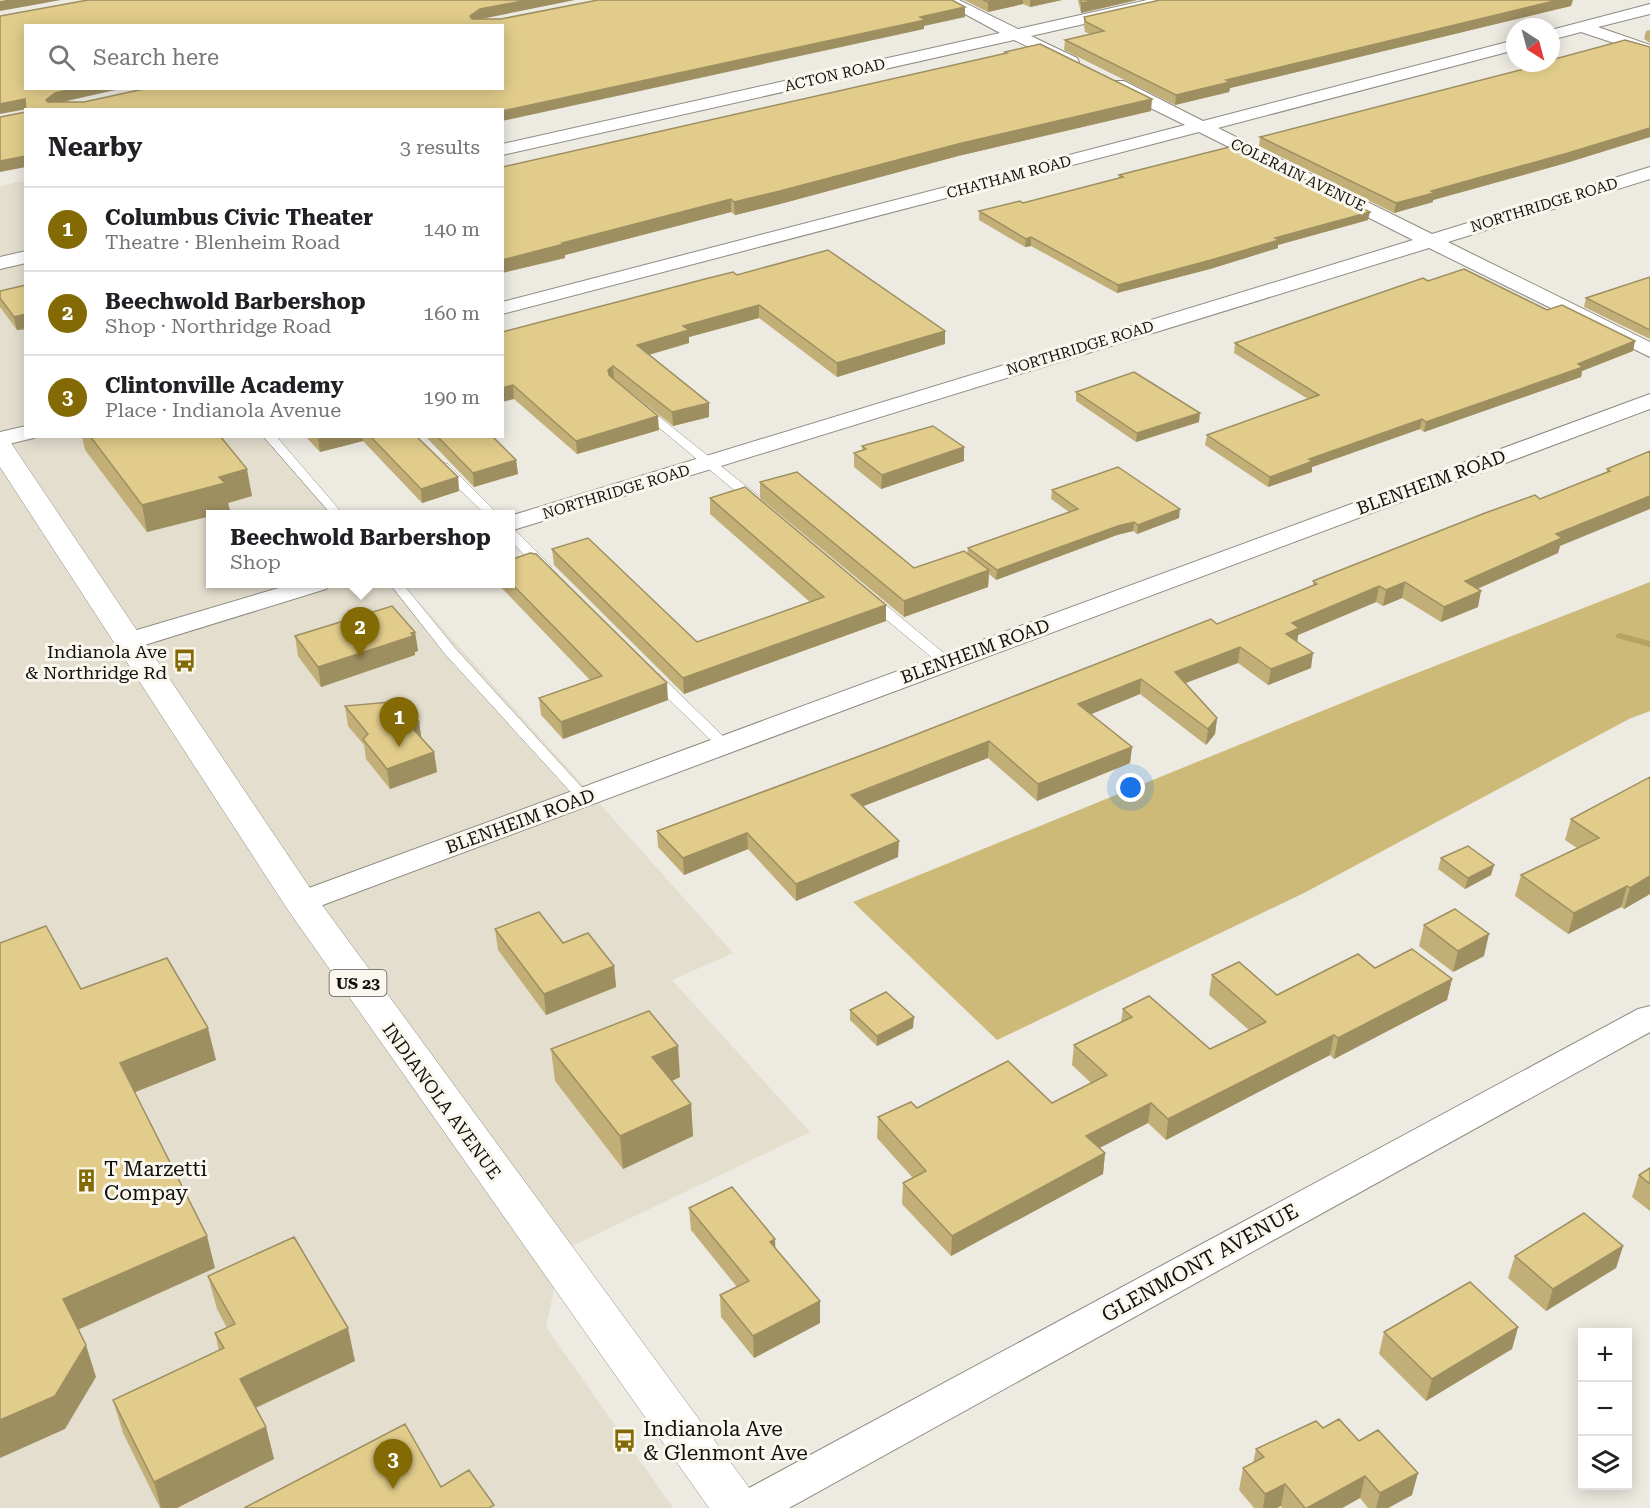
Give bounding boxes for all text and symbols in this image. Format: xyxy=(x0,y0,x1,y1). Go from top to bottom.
north arrow xyxy=(1506,18,1560,72)
search box xyxy=(24,24,504,90)
icon: search xyxy=(45,41,78,74)
text: Search here xyxy=(93,45,219,70)
street label: ACTON ROAD xyxy=(783,55,887,95)
text: Nearby xyxy=(48,132,142,162)
text: 3 results xyxy=(400,135,480,159)
street label: COLERAIN AVENUE xyxy=(1228,135,1368,215)
street label: CHATHAM ROAD xyxy=(945,152,1073,202)
street label: NORTHRIDGE ROAD xyxy=(1468,174,1620,236)
text: Columbus Civic Theater xyxy=(105,205,373,230)
text: 1 xyxy=(62,217,73,241)
text: 140 m xyxy=(423,217,480,241)
text: Theatre · Blenheim Road xyxy=(105,230,340,254)
text: Beechwold Barbershop xyxy=(105,289,366,314)
text: 2 xyxy=(62,301,73,325)
text: 160 m xyxy=(423,301,480,325)
text: Shop · Northridge Road xyxy=(105,314,331,338)
street label: NORTHRIDGE ROAD xyxy=(1004,317,1156,379)
text: Clintonville Academy xyxy=(105,373,344,398)
text: 3 xyxy=(62,385,73,409)
text: 190 m xyxy=(423,385,480,409)
text: Place · Indianola Avenue xyxy=(105,398,341,422)
street label: BLENHEIM ROAD xyxy=(1354,445,1508,519)
street label: NORTHRIDGE ROAD xyxy=(540,461,692,523)
popup xyxy=(206,510,515,588)
text: Beechwold Barbershop xyxy=(230,525,491,550)
text: Shop xyxy=(230,550,281,574)
pin: 2 xyxy=(340,608,380,657)
street label: BLENHEIM ROAD xyxy=(898,614,1052,688)
place label: Indianola Ave & Northridge Rd xyxy=(25,641,167,683)
bus stop icon: Indianola Ave & Northridge Rd xyxy=(172,648,198,674)
pin: 1 xyxy=(380,698,418,747)
your location xyxy=(1116,773,1145,802)
street label: BLENHEIM ROAD xyxy=(443,784,597,858)
road number: US 23 xyxy=(330,970,386,996)
street label: INDIANOLA AVENUE xyxy=(378,1019,506,1183)
place label: T Marzetti Compay xyxy=(104,1157,207,1205)
building icon: T Marzetti Compay xyxy=(73,1168,99,1194)
street label: GLENMONT AVENUE xyxy=(1097,1199,1303,1327)
map controls xyxy=(1578,1328,1632,1490)
button: + xyxy=(1578,1328,1632,1382)
button: − xyxy=(1578,1382,1632,1436)
place label: Indianola Ave & Glenmont Ave xyxy=(643,1417,808,1465)
bus stop icon: Indianola Ave & Glenmont Ave xyxy=(612,1428,638,1454)
button: layers xyxy=(1578,1436,1632,1490)
pin: 3 xyxy=(374,1440,412,1489)

